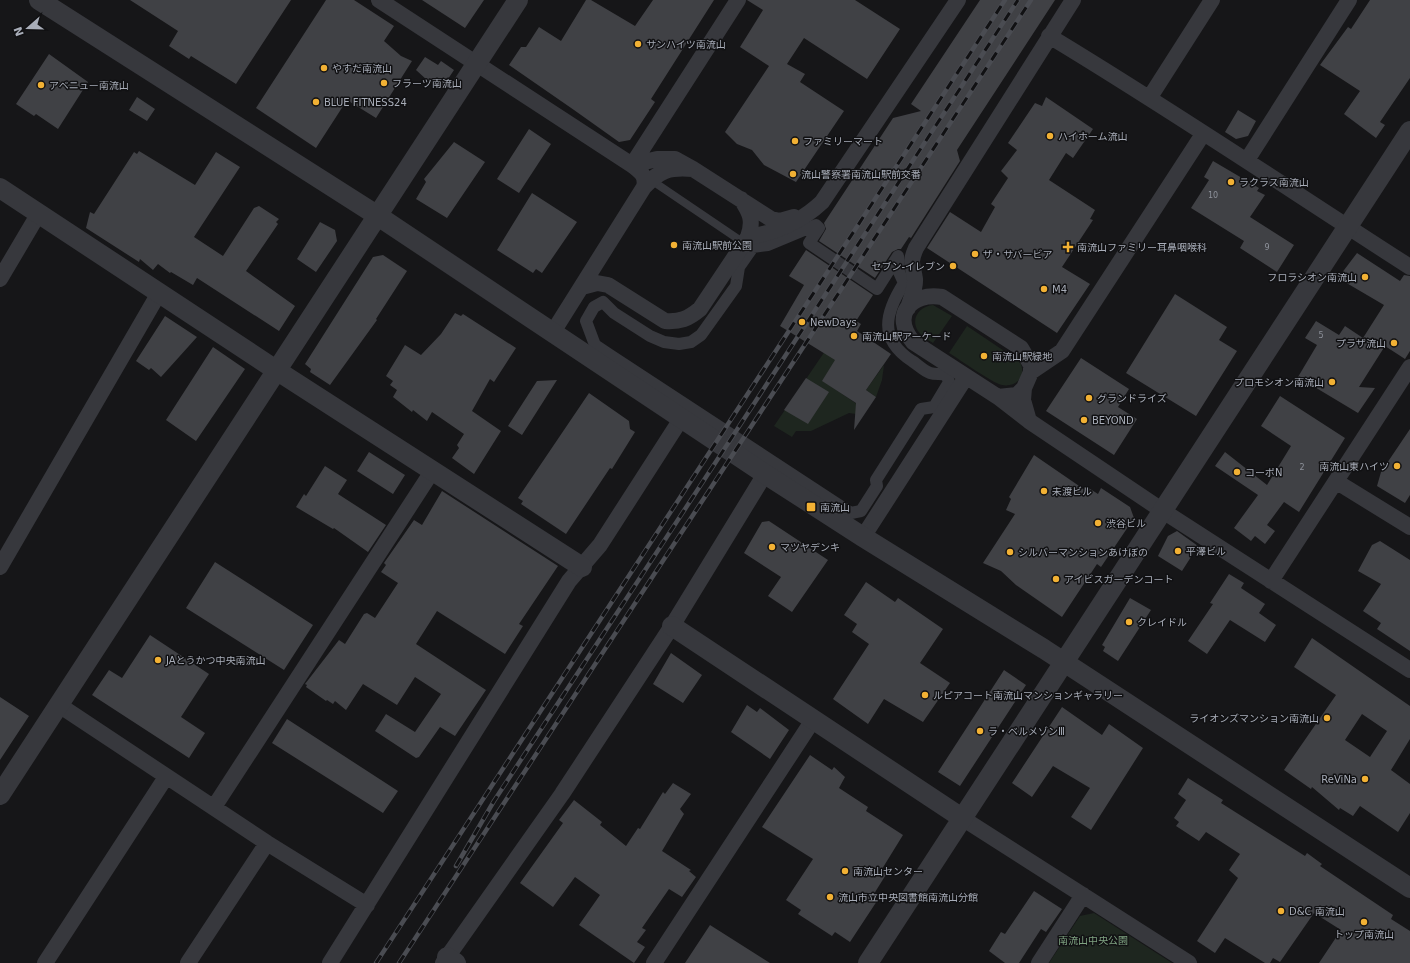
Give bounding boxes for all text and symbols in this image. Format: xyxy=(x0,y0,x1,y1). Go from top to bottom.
north arrow xyxy=(8,8,48,48)
text: N xyxy=(11,25,27,38)
marker: サンハイツ南流山 xyxy=(633,39,643,49)
place label: サンハイツ南流山 xyxy=(646,39,726,50)
marker: やすだ南流山 xyxy=(319,63,329,73)
place label: やすだ南流山 xyxy=(332,63,392,74)
marker: フラーツ南流山 xyxy=(379,78,389,88)
place label: フラーツ南流山 xyxy=(392,78,462,89)
marker: アベニュー南流山 xyxy=(36,80,46,90)
place label: アベニュー南流山 xyxy=(49,80,129,91)
marker: BLUE FITNESS24 xyxy=(311,97,321,107)
place label: BLUE FITNESS24 xyxy=(324,97,407,108)
marker: ハイホーム流山 xyxy=(1045,131,1055,141)
place label: ハイホーム流山 xyxy=(1058,131,1128,142)
marker: ファミリーマート xyxy=(790,136,800,146)
place label: ファミリーマート xyxy=(803,136,883,147)
marker: 流山警察署南流山駅前交番 xyxy=(788,169,798,179)
place label: 流山警察署南流山駅前交番 xyxy=(801,169,921,180)
marker: ラクラス南流山 xyxy=(1226,177,1236,187)
place label: ラクラス南流山 xyxy=(1239,177,1309,188)
house number: 10 xyxy=(1208,191,1218,200)
marker: 南流山駅前公園 xyxy=(669,240,679,250)
place label: 南流山駅前公園 xyxy=(682,240,752,251)
marker: 南流山ファミリー耳鼻咽喉科 xyxy=(1062,241,1074,253)
place label: 南流山ファミリー耳鼻咽喉科 xyxy=(1077,242,1207,253)
house number: 9 xyxy=(1264,243,1270,252)
marker: ザ・サバービア xyxy=(970,249,980,259)
place label: ザ・サバービア xyxy=(983,249,1053,260)
place label: セブン-イレブン xyxy=(871,261,945,272)
marker: セブン-イレブン xyxy=(948,261,958,271)
place label: フロラシオン南流山 xyxy=(1267,272,1357,283)
marker: フロラシオン南流山 xyxy=(1360,272,1370,282)
marker: M4 xyxy=(1039,284,1049,294)
place label: M4 xyxy=(1052,284,1067,295)
marker: NewDays xyxy=(797,317,807,327)
place label: NewDays xyxy=(810,317,857,328)
marker: 南流山駅アーケード xyxy=(849,331,859,341)
place label: 南流山駅アーケード xyxy=(862,331,951,342)
house number: 5 xyxy=(1318,331,1324,340)
place label: プラザ流山 xyxy=(1336,338,1386,349)
marker: プラザ流山 xyxy=(1389,338,1399,348)
marker: 南流山駅緑地 xyxy=(979,351,989,361)
place label: 南流山駅緑地 xyxy=(992,351,1053,362)
place label: プロモシオン南流山 xyxy=(1234,377,1324,388)
marker: プロモシオン南流山 xyxy=(1327,377,1337,387)
marker: グランドライズ xyxy=(1084,393,1094,403)
place label: グランドライズ xyxy=(1097,393,1167,404)
marker: BEYOND xyxy=(1079,415,1089,425)
place label: BEYOND xyxy=(1092,415,1134,426)
place label: 南流山東ハイツ xyxy=(1319,461,1389,472)
marker: 南流山東ハイツ xyxy=(1392,461,1402,471)
house number: 2 xyxy=(1299,463,1305,472)
marker: コーポN xyxy=(1232,467,1242,477)
place label: コーポN xyxy=(1245,467,1282,478)
marker: 未渡ビル xyxy=(1039,486,1049,496)
place label: 未渡ビル xyxy=(1052,486,1092,497)
marker: 南流山 xyxy=(805,501,817,513)
place label: 南流山 xyxy=(820,502,850,513)
marker: 渋谷ビル xyxy=(1093,518,1103,528)
place label: 渋谷ビル xyxy=(1106,518,1146,529)
marker: マツヤデンキ xyxy=(767,542,777,552)
place label: マツヤデンキ xyxy=(780,542,840,553)
marker: 平澤ビル xyxy=(1173,546,1183,556)
place label: 平澤ビル xyxy=(1186,546,1226,557)
marker: シルバーマンションあけぼの xyxy=(1005,547,1015,557)
place label: シルバーマンションあけぼの xyxy=(1018,547,1148,558)
marker: アイビスガーデンコート xyxy=(1051,574,1061,584)
place label: アイビスガーデンコート xyxy=(1064,574,1174,585)
marker: クレイドル xyxy=(1124,617,1134,627)
place label: クレイドル xyxy=(1137,617,1187,628)
marker: JAとうかつ中央南流山 xyxy=(153,655,163,665)
place label: JAとうかつ中央南流山 xyxy=(165,655,266,666)
marker: ルピアコート南流山マンションギャラリー xyxy=(920,690,930,700)
place label: ルピアコート南流山マンションギャラリー xyxy=(933,690,1123,701)
place label: ライオンズマンション南流山 xyxy=(1189,713,1319,724)
marker: ライオンズマンション南流山 xyxy=(1322,713,1332,723)
marker: ラ・ベルメゾンⅢ xyxy=(975,726,985,736)
place label: ラ・ベルメゾンⅢ xyxy=(988,726,1065,737)
place label: ReViNa xyxy=(1321,774,1357,785)
marker: ReViNa xyxy=(1360,774,1370,784)
marker: 南流山センター xyxy=(840,866,850,876)
place label: 南流山センター xyxy=(853,866,923,877)
marker: 流山市立中央図書館南流山分館 xyxy=(825,892,835,902)
place label: 流山市立中央図書館南流山分館 xyxy=(838,892,978,903)
marker: D&C 南流山 xyxy=(1276,906,1286,916)
place label: D&C 南流山 xyxy=(1289,906,1345,917)
marker: トップ南流山 xyxy=(1359,917,1369,927)
place label: トップ南流山 xyxy=(1334,929,1394,940)
park label: 南流山中央公園 xyxy=(1058,935,1128,946)

